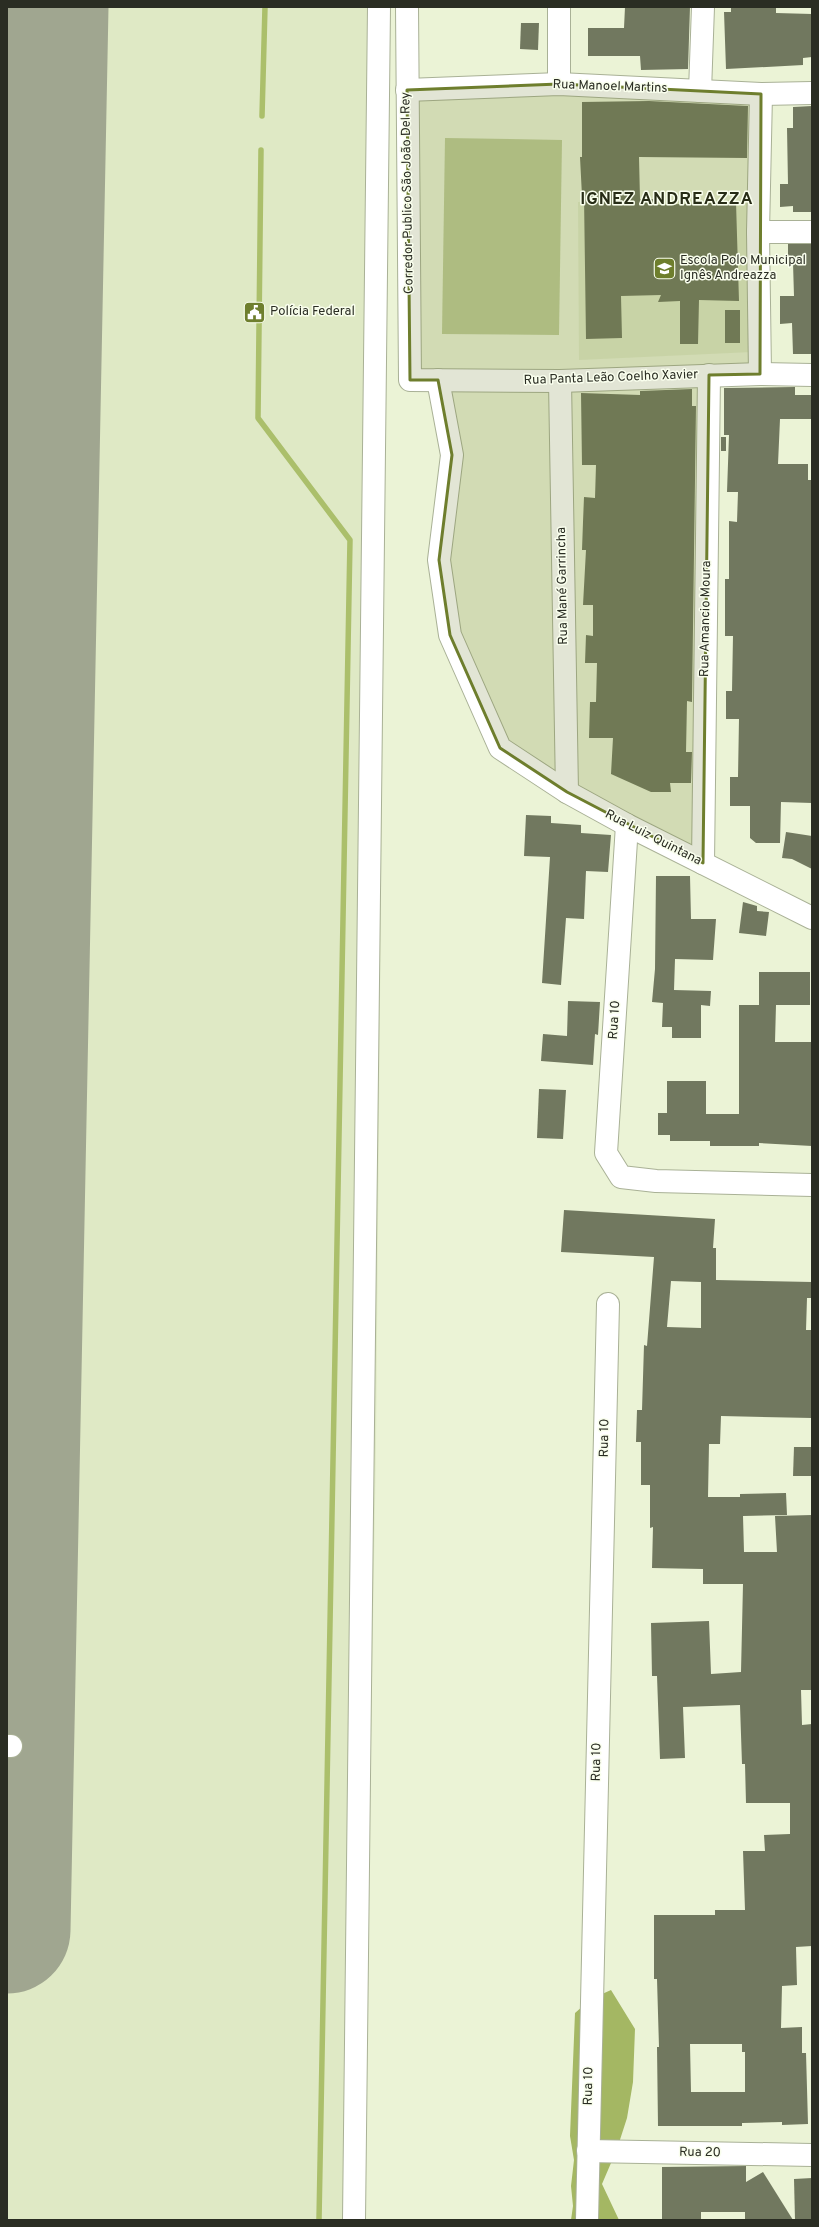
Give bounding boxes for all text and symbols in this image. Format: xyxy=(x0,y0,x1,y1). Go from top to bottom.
street label: Rua Manoel Martins xyxy=(552,77,668,97)
street label: Corredor Publico São João Del Rey xyxy=(398,92,418,294)
district label: IGNEZ ANDREAZZA xyxy=(580,189,754,211)
place label: Escola Polo Municipal Ignês Andreazza xyxy=(680,253,806,284)
school or university icon: Escola Polo Municipal Ignês Andreazza xyxy=(652,255,678,281)
public building icon: Polícia Federal xyxy=(242,299,268,325)
place label: Polícia Federal xyxy=(270,304,355,320)
street label: Rua Panta Leão Coelho Xavier xyxy=(523,367,699,389)
street label: Rua Mané Garrincha xyxy=(554,527,572,645)
street label: Rua Amancio Moura xyxy=(697,561,715,677)
street label: Rua Luiz Quintana xyxy=(602,807,704,869)
street label: Rua 10 xyxy=(606,1000,624,1040)
street label: Rua 10 xyxy=(597,1418,613,1458)
street label: Rua 10 xyxy=(589,1742,605,1782)
street label: Rua 10 xyxy=(581,2066,597,2106)
street label: Rua 20 xyxy=(679,2145,721,2161)

